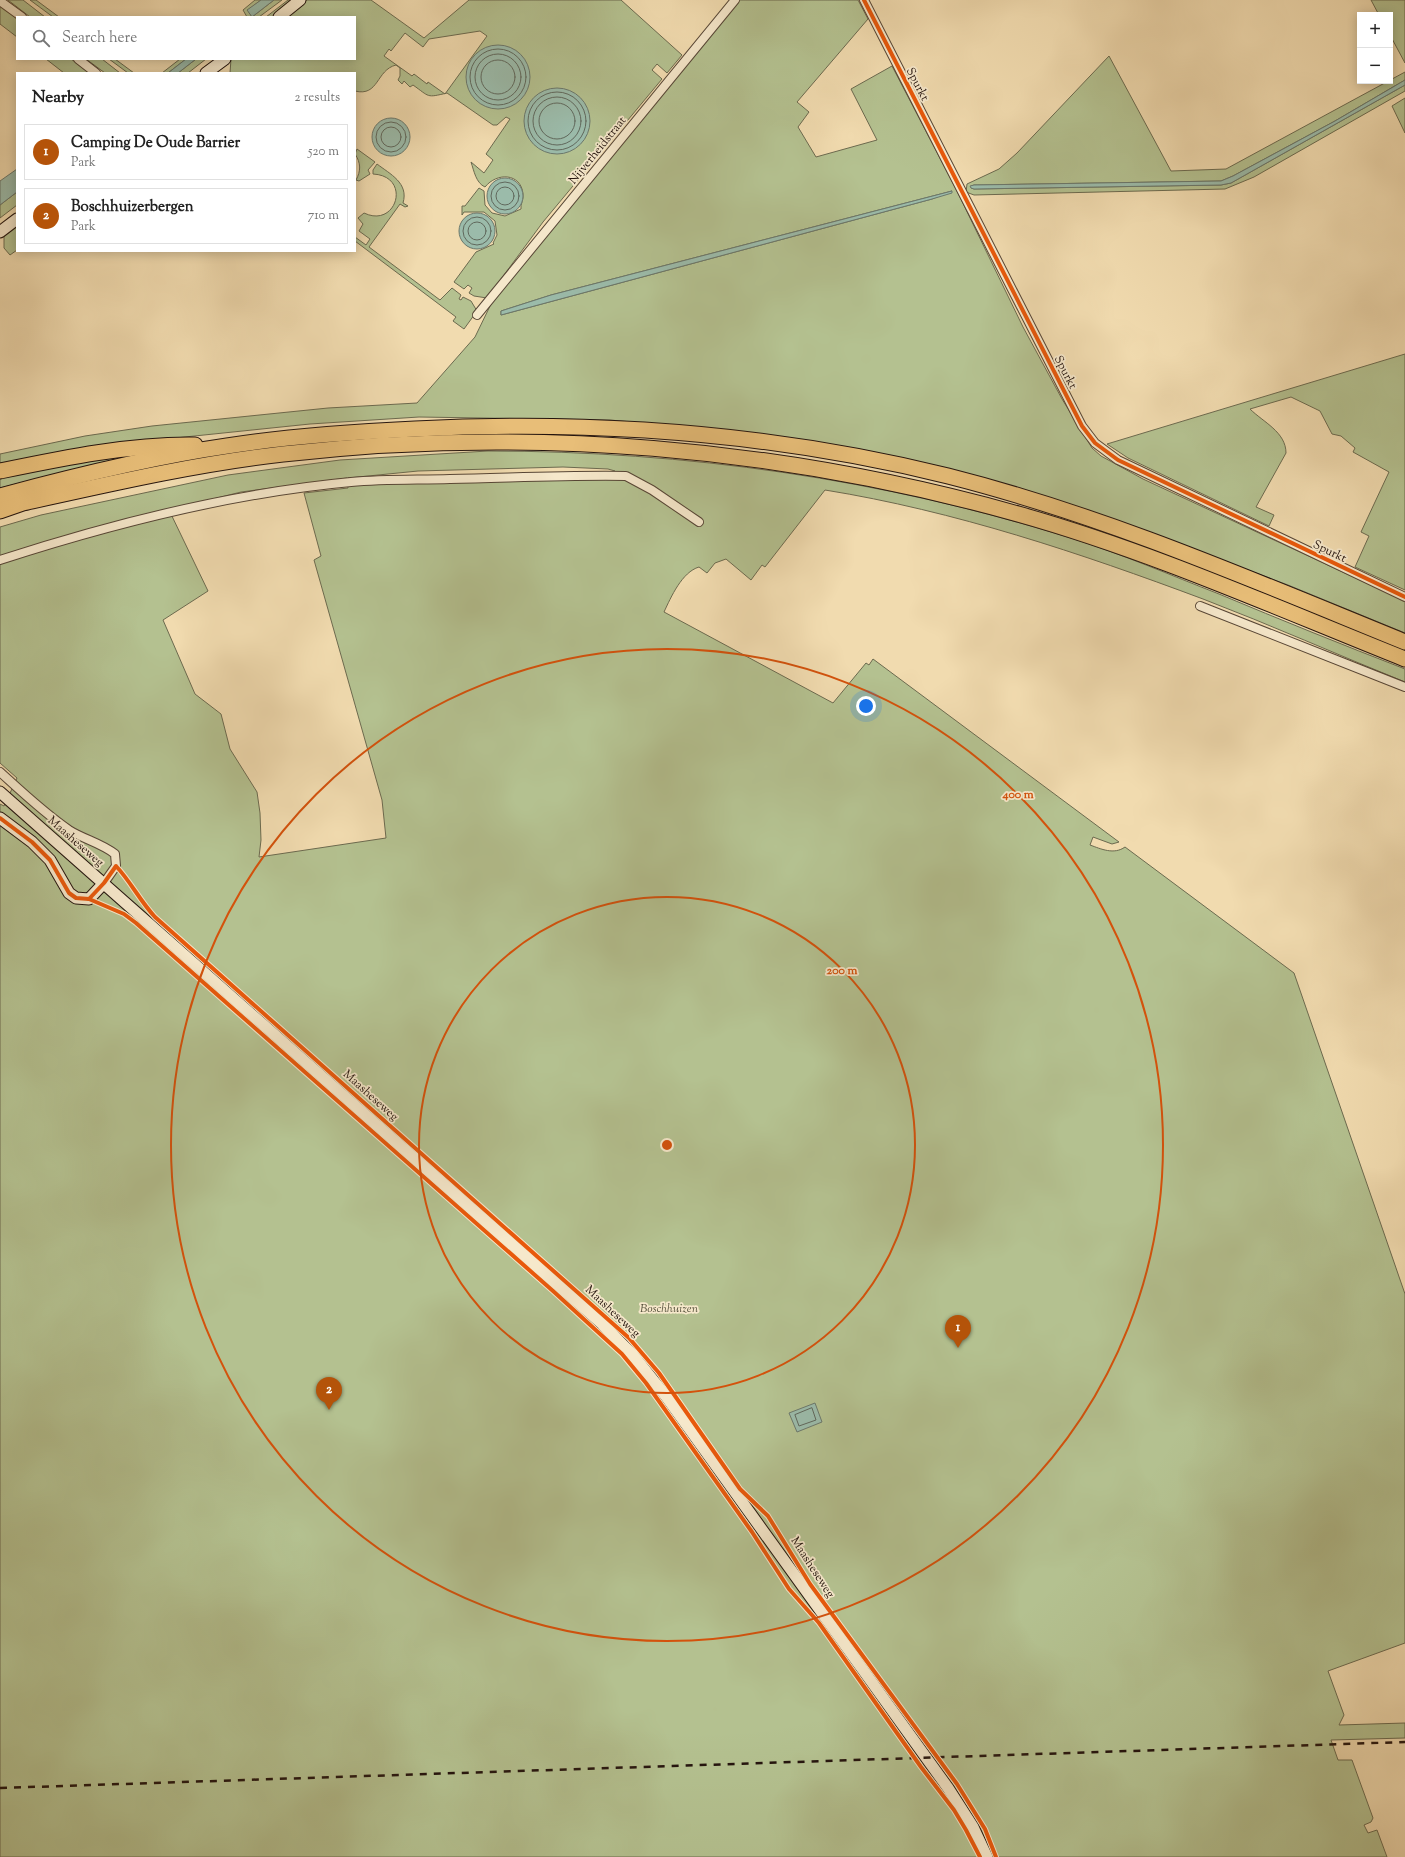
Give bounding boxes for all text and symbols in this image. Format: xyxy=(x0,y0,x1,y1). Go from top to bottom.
map controls xyxy=(1357,12,1393,84)
button: + xyxy=(1357,12,1393,48)
search box xyxy=(16,16,356,60)
icon: search xyxy=(30,27,52,49)
text: Search here xyxy=(62,28,137,49)
button: − xyxy=(1357,48,1393,84)
street label: Spurkt xyxy=(901,64,933,104)
text: Nearby xyxy=(32,86,84,110)
text: 2 results xyxy=(295,89,340,107)
street label: Nijverheidstraat xyxy=(565,113,631,189)
text: Camping De Oude Barrier xyxy=(71,133,240,154)
text: 1 xyxy=(44,143,48,161)
text: 520 m xyxy=(308,143,339,161)
text: Park xyxy=(71,154,96,172)
text: Boschhuizerbergen xyxy=(71,197,194,218)
text: 2 xyxy=(43,207,49,225)
text: 710 m xyxy=(308,207,339,225)
text: Park xyxy=(71,218,96,236)
street label: Spurkt xyxy=(1049,352,1081,392)
street label: Spurkt xyxy=(1310,536,1350,568)
your location xyxy=(856,696,876,716)
text: 400 m xyxy=(1001,786,1034,804)
street label: Maasheseweg xyxy=(43,812,108,871)
text: 200 m xyxy=(827,962,857,980)
street label: Maasheseweg xyxy=(338,1066,402,1126)
centre of rings xyxy=(660,1138,674,1152)
street label: Maasheseweg xyxy=(581,1281,644,1342)
park label: Boschhuizen xyxy=(640,1300,699,1318)
pin: 1 xyxy=(945,1315,971,1348)
pin: 2 xyxy=(316,1377,342,1410)
street label: Maasheseweg xyxy=(786,1533,839,1602)

